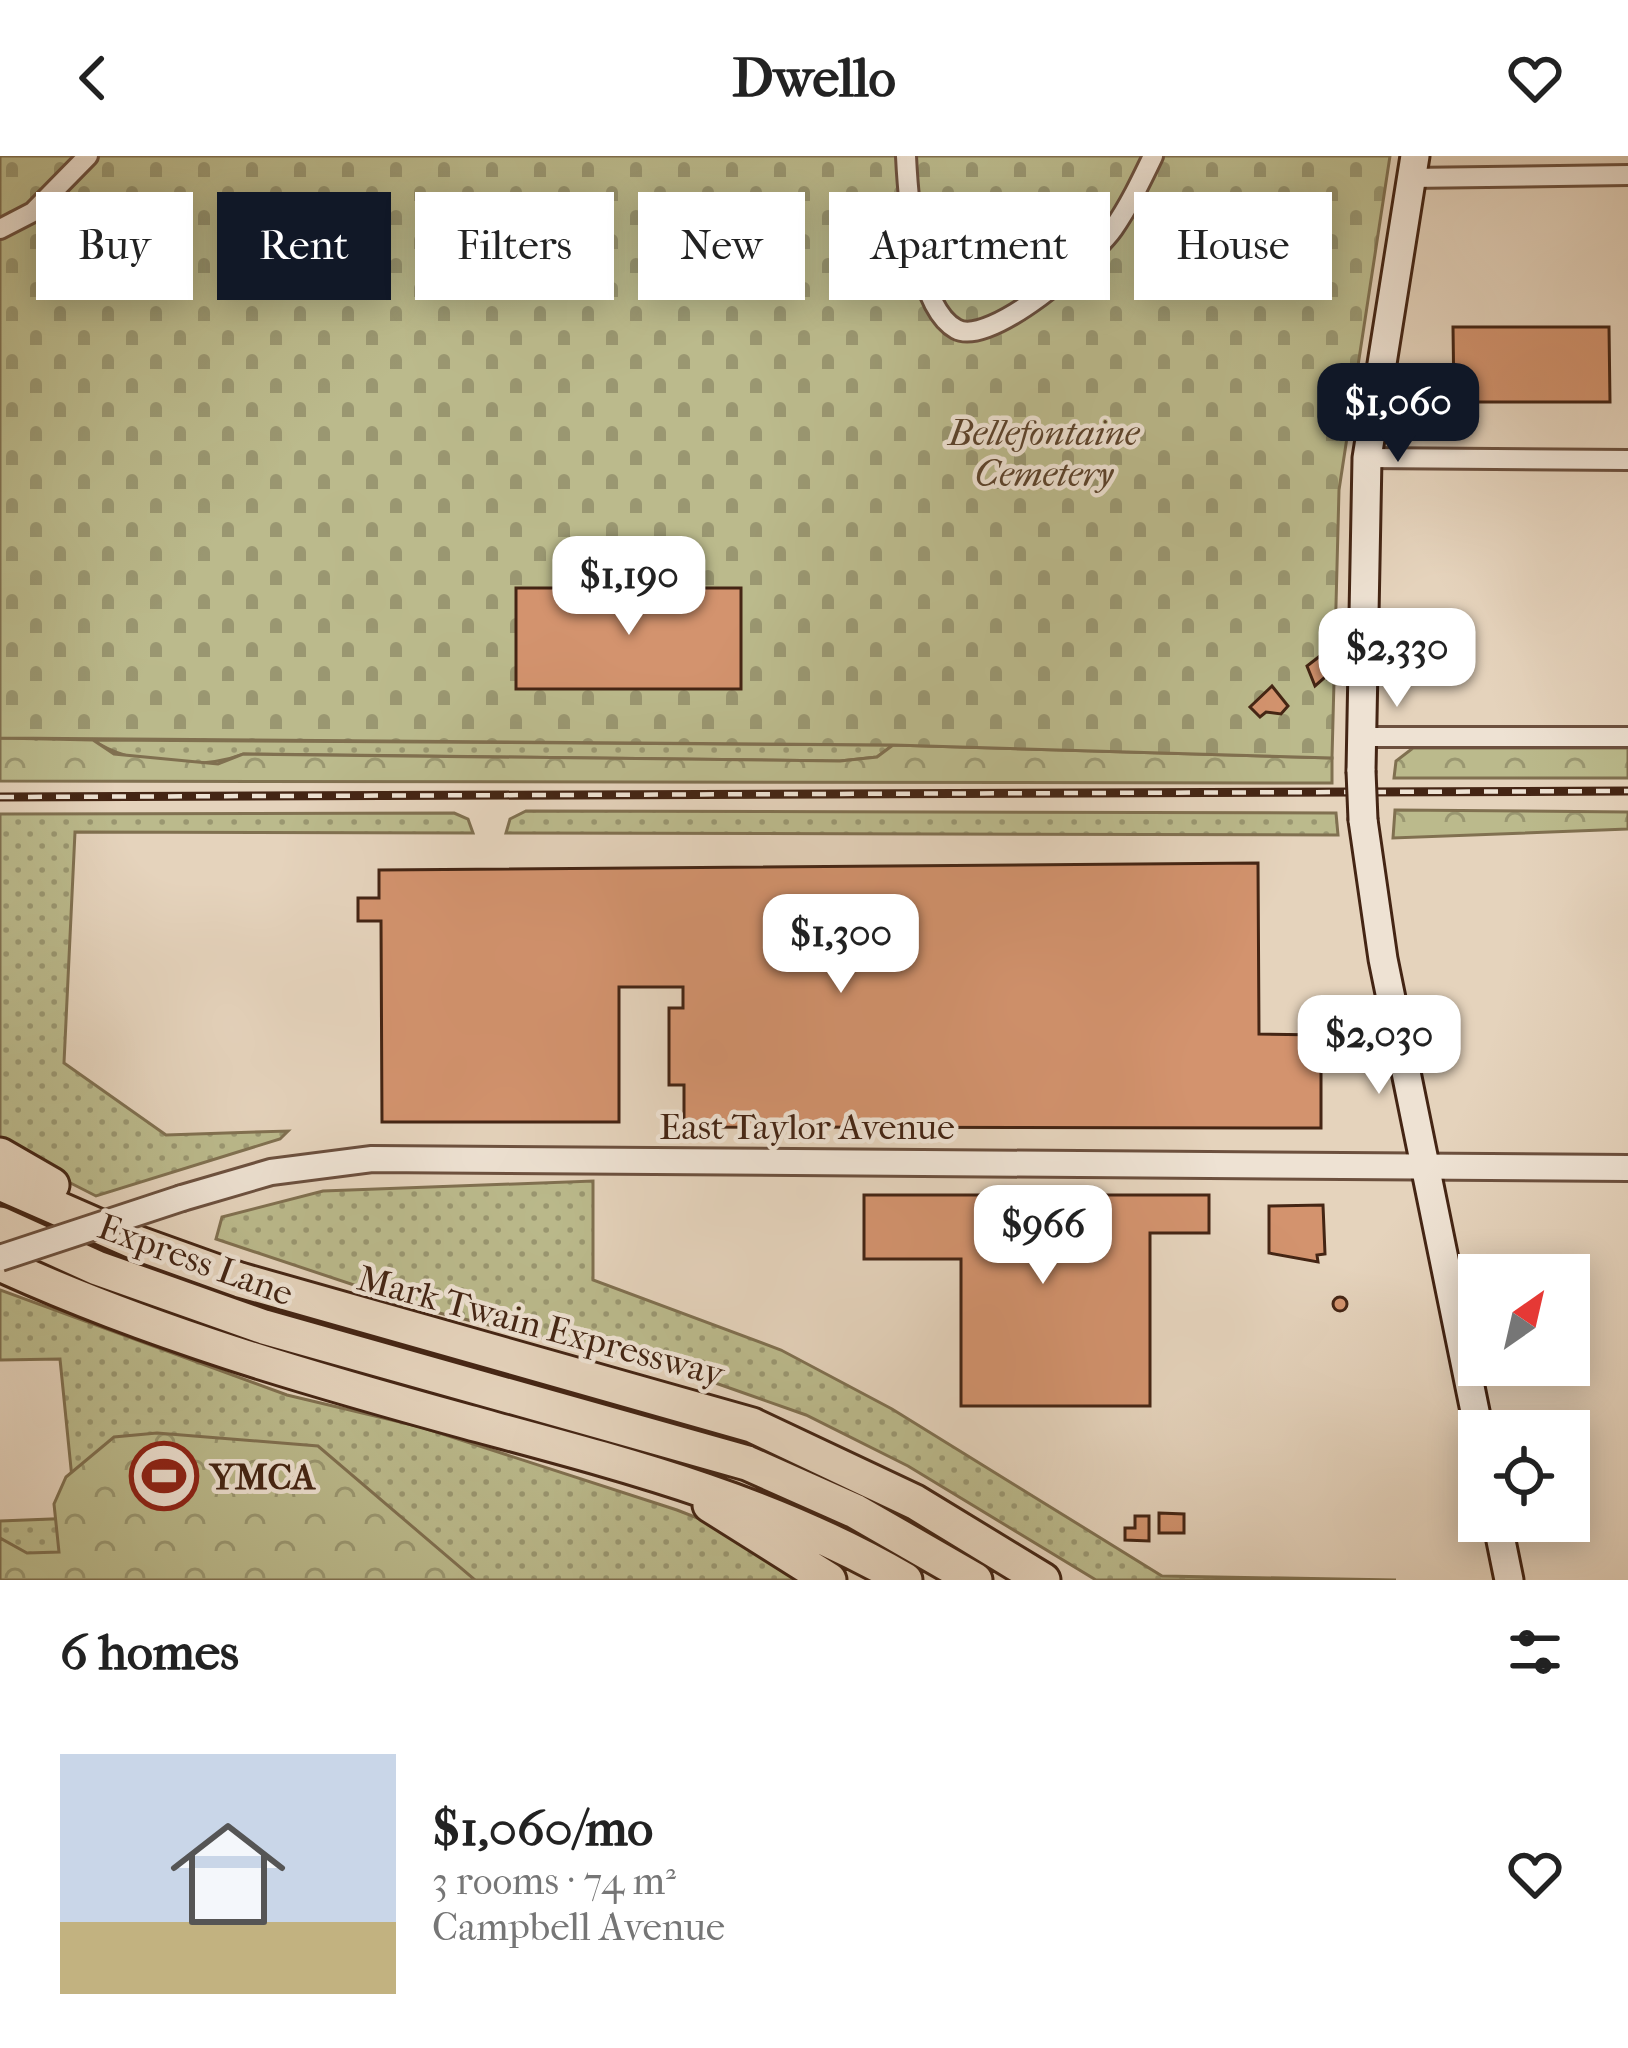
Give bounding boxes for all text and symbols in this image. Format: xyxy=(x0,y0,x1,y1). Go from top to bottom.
icon: back xyxy=(60,45,126,111)
icon: heart xyxy=(1502,45,1568,111)
text: Dwello xyxy=(732,47,896,110)
chip: Buy xyxy=(36,192,193,300)
chip: Rent xyxy=(217,192,391,300)
chip: Filters xyxy=(415,192,614,300)
chip: New xyxy=(638,192,805,300)
chip: Apartment xyxy=(829,192,1110,300)
chip: House xyxy=(1134,192,1332,300)
pin: $1,060 xyxy=(1300,363,1496,465)
text: $1,060 xyxy=(1344,379,1452,425)
park label: Bellefontaine Cemetery xyxy=(947,412,1141,495)
pin: $1,190 xyxy=(531,536,727,638)
text: $1,190 xyxy=(579,552,679,598)
pin: $2,330 xyxy=(1299,608,1495,710)
text: $2,330 xyxy=(1346,624,1448,670)
pin: $1,300 xyxy=(743,894,939,996)
text: $1,300 xyxy=(790,910,892,956)
pin: $2,030 xyxy=(1281,995,1477,1097)
text: $2,030 xyxy=(1325,1011,1433,1057)
street label: East Taylor Avenue xyxy=(659,1106,955,1148)
pin: $966 xyxy=(972,1185,1114,1287)
text: $966 xyxy=(1001,1201,1085,1247)
street label: Express Lane xyxy=(93,1205,299,1315)
north arrow xyxy=(1458,1254,1590,1386)
map controls xyxy=(1458,1254,1590,1542)
street label: Mark Twain Expressway xyxy=(353,1257,730,1396)
button: locate xyxy=(1458,1410,1590,1542)
sports icon: YMCA xyxy=(129,1441,199,1511)
place label: YMCA xyxy=(208,1456,317,1498)
icon: filters xyxy=(1502,1619,1568,1685)
text: 6 homes xyxy=(60,1622,239,1682)
text: $1,060/mo xyxy=(432,1798,653,1858)
icon: home xyxy=(156,1802,300,1946)
icon: heart xyxy=(1502,1841,1568,1907)
text: 3 rooms · 74 m² xyxy=(432,1858,676,1904)
text: Campbell Avenue xyxy=(432,1904,725,1950)

